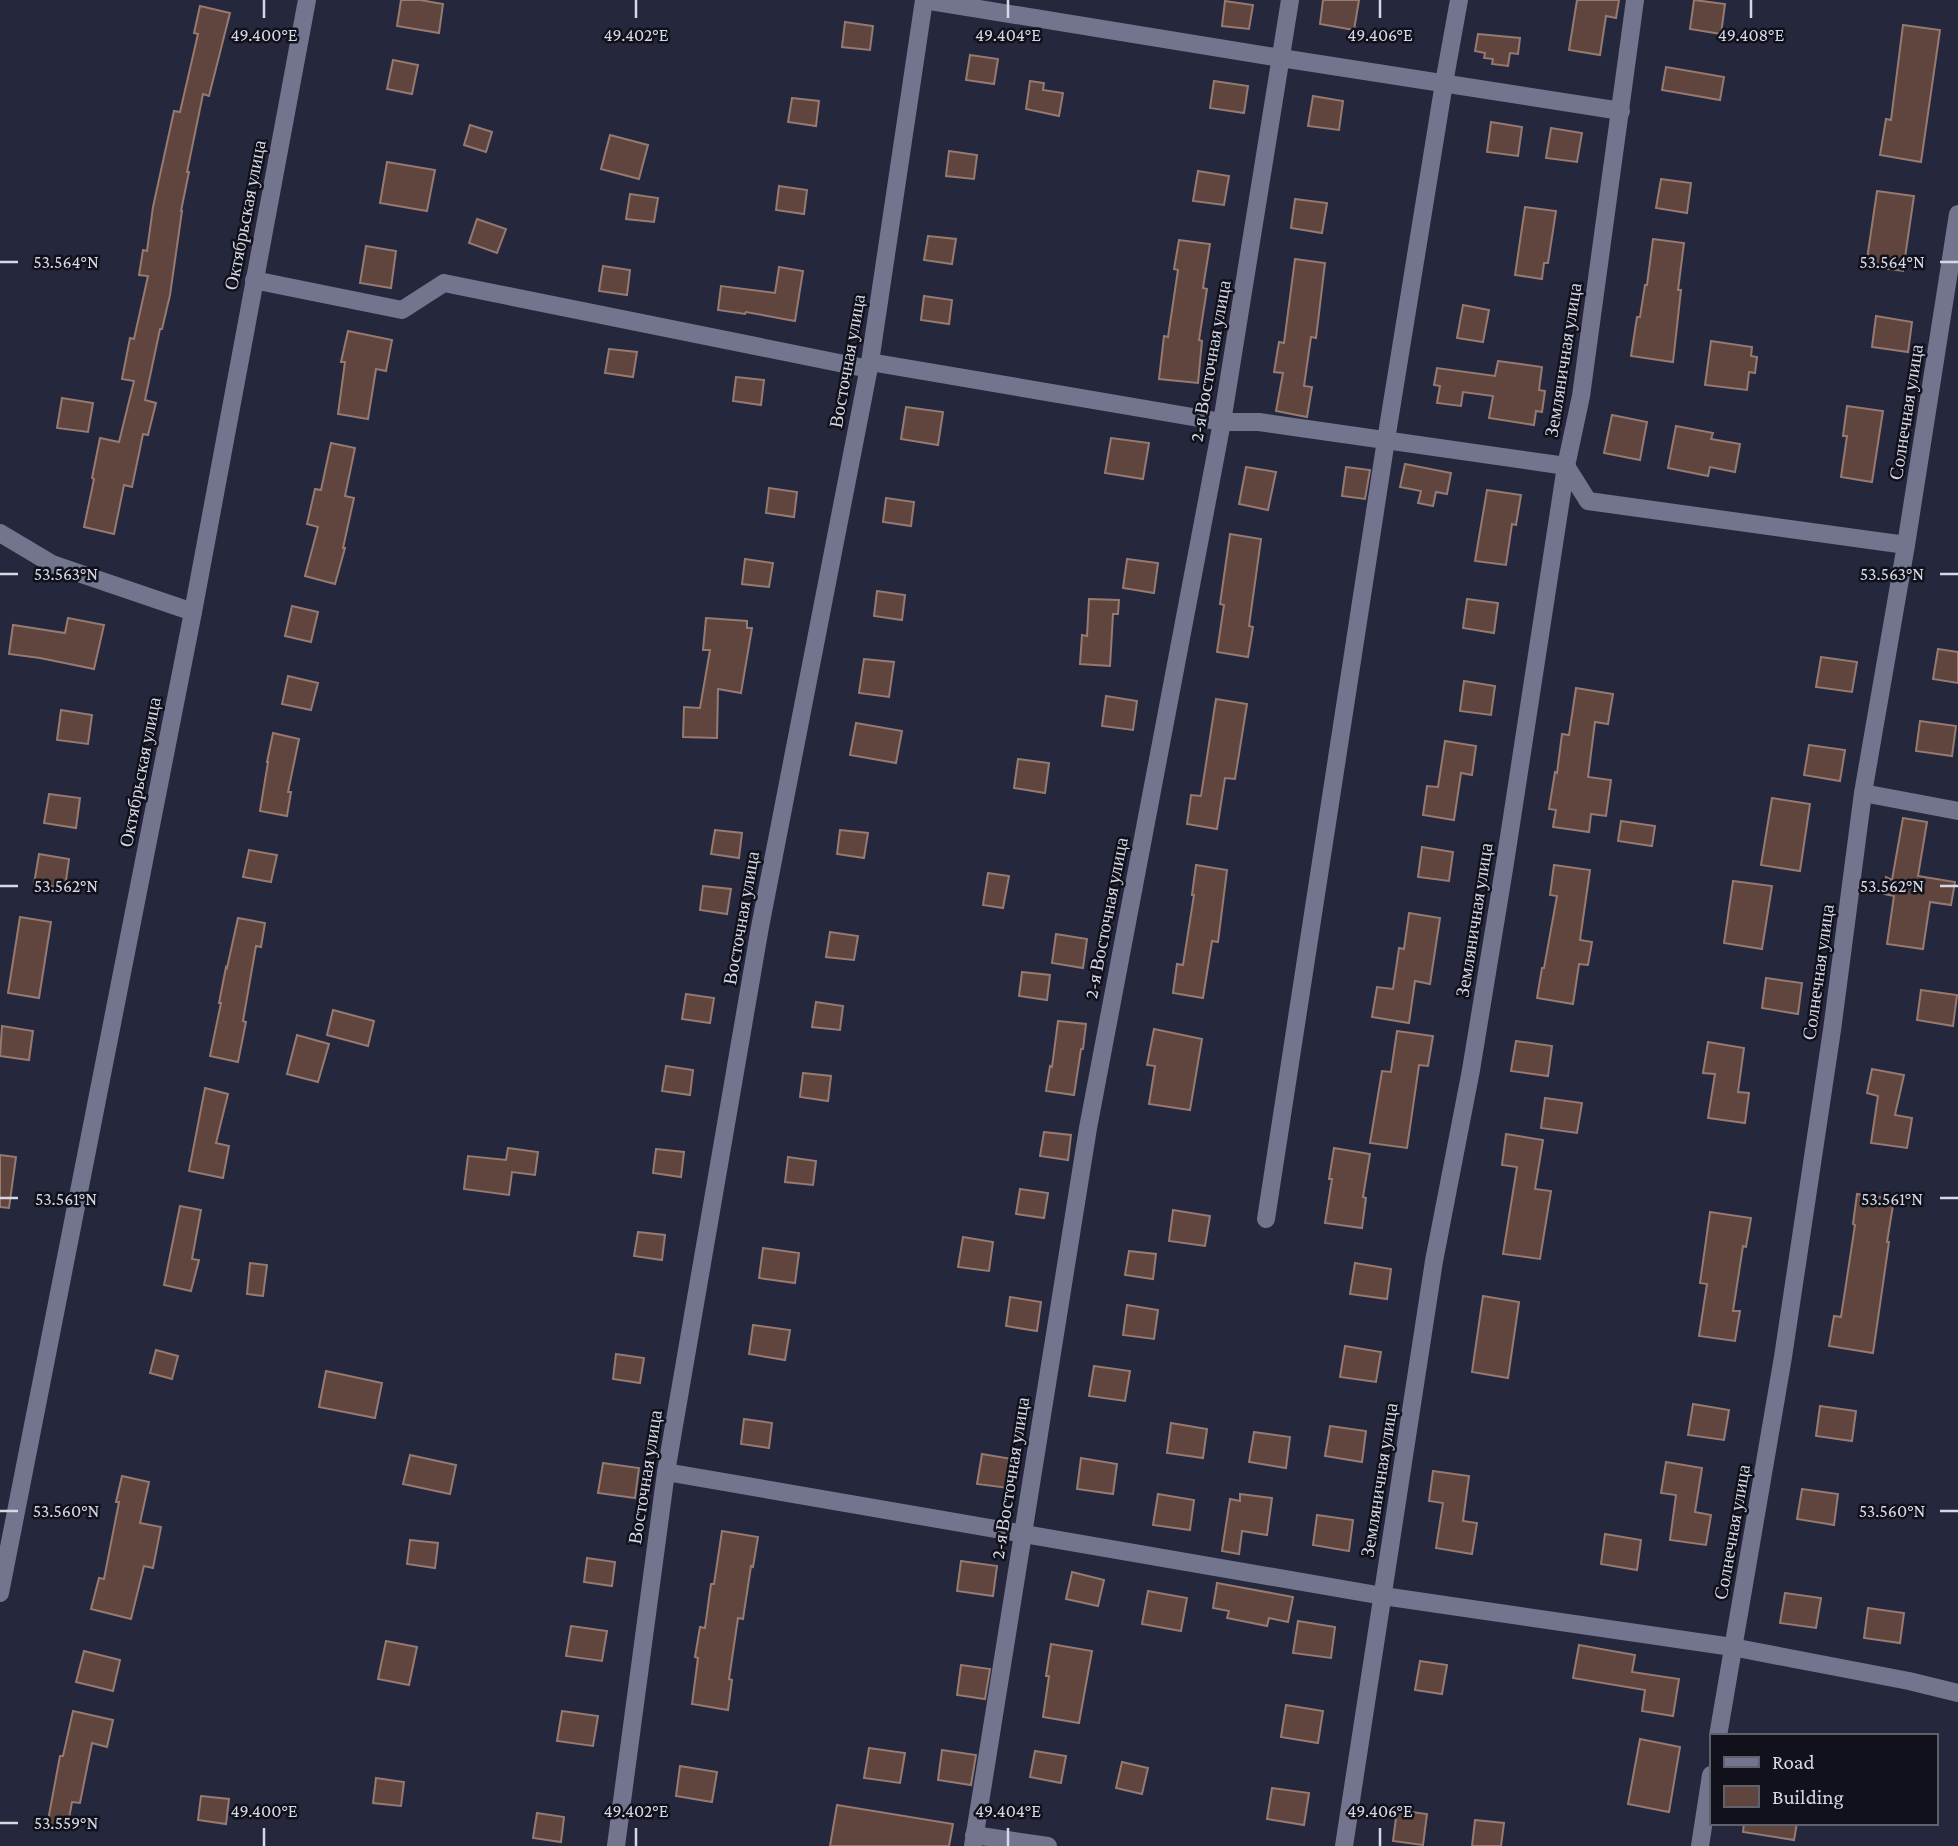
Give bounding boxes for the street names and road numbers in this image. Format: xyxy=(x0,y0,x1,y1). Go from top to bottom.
street label: Октябрьская улица xyxy=(220,138,270,292)
street label: 2-я Восточная улица xyxy=(1185,278,1235,443)
street label: Земляничная улица xyxy=(1540,281,1586,439)
street label: Восточная улица xyxy=(825,292,869,430)
street label: Солнечная улица xyxy=(1885,342,1927,481)
street label: Октябрьская улица xyxy=(115,695,165,849)
street label: 2-я Восточная улица xyxy=(1080,835,1132,1000)
street label: Земляничная улица xyxy=(1451,841,1497,999)
street label: Восточная улица xyxy=(719,849,763,987)
street label: Солнечная улица xyxy=(1798,902,1838,1041)
street label: 2-я Восточная улица xyxy=(987,1395,1033,1561)
street label: Земляничная улица xyxy=(1356,1401,1402,1559)
street label: Восточная улица xyxy=(624,1408,666,1546)
street label: Солнечная улица xyxy=(1710,1462,1754,1601)

